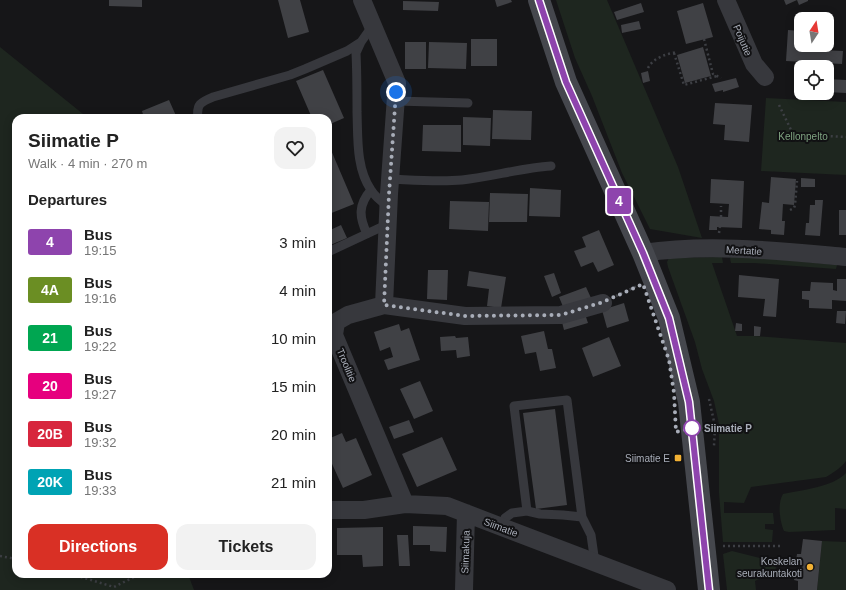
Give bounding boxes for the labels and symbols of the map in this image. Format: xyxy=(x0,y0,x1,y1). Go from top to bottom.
north arrow xyxy=(794,12,834,52)
street label: Poijutie xyxy=(731,23,754,58)
your location xyxy=(386,82,406,102)
park label: Kellonpelto xyxy=(778,131,828,142)
line badge: 4 xyxy=(606,188,632,214)
street label: Mertatie xyxy=(726,244,763,257)
street label: Troolitie xyxy=(335,347,359,384)
marker: Siimatie P xyxy=(683,419,701,437)
place label: Siimatie P xyxy=(704,423,752,434)
place label: Siimatie E xyxy=(625,453,670,464)
marker: Siimatie E xyxy=(673,453,683,463)
street label: Siimatie xyxy=(482,516,520,539)
street label: Siimakuja xyxy=(459,530,472,574)
place label: Koskelan seurakuntakoti xyxy=(737,556,802,579)
marker: Koskelan seurakuntakoti xyxy=(805,562,815,572)

